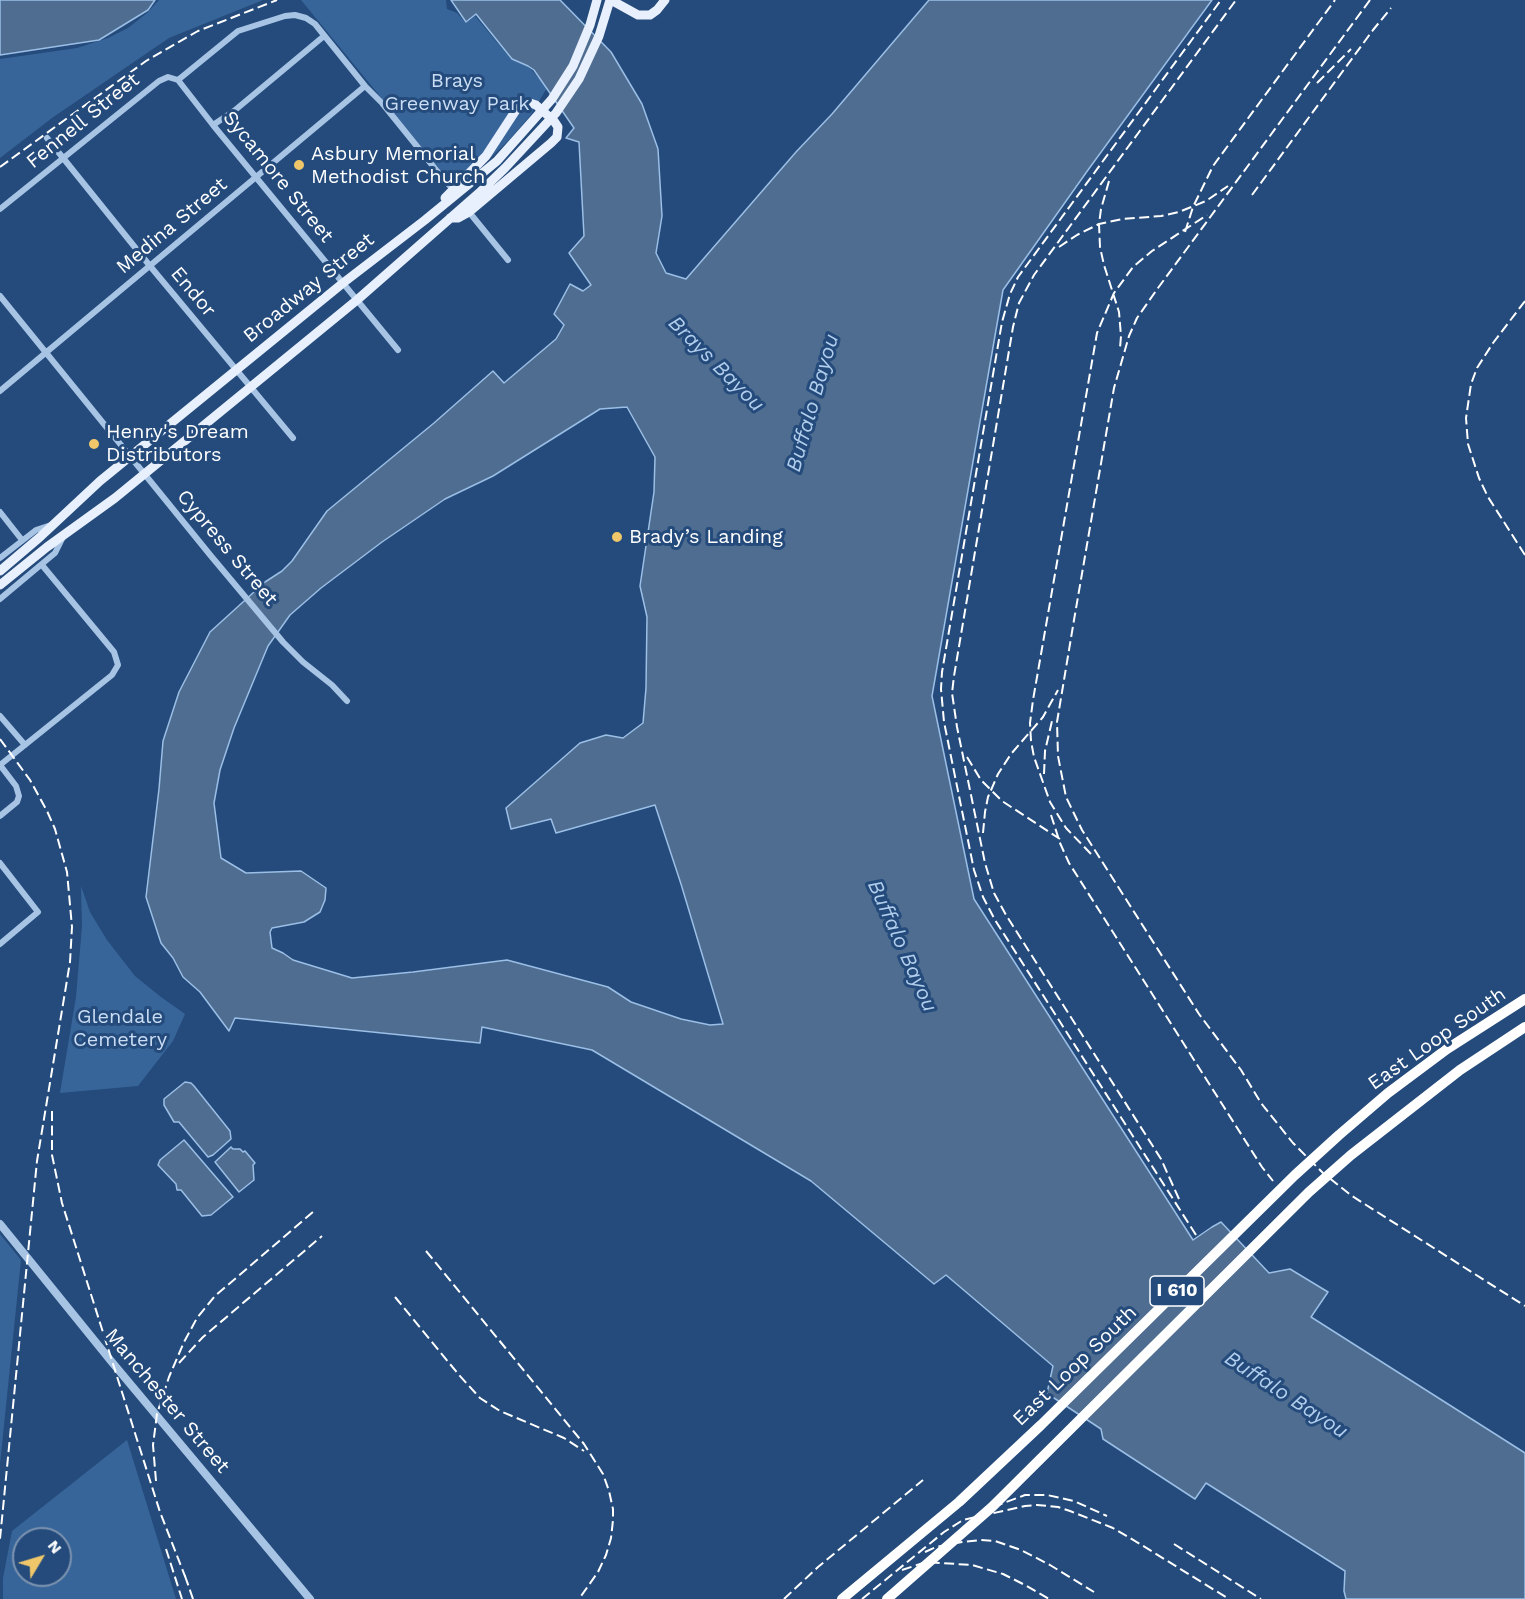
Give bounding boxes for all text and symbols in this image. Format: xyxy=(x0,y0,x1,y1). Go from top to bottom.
street label: Fennell Street xyxy=(22,68,144,174)
park label: Brays Greenway Park xyxy=(384,69,530,116)
street label: Sycamore Street xyxy=(218,106,338,248)
place label: Asbury Memorial Methodist Church xyxy=(311,142,485,189)
marker: Asbury Memorial Methodist Church xyxy=(292,158,306,172)
street label: Medina Street xyxy=(112,173,232,279)
street label: Broadway Street xyxy=(239,228,379,348)
street label: Endor xyxy=(165,262,221,322)
water label: Brays Bayou xyxy=(663,311,769,417)
water label: Buffalo Bayou xyxy=(781,331,845,475)
place label: Henry's Dream Distributors xyxy=(106,420,249,467)
marker: Henry's Dream Distributors xyxy=(87,437,101,451)
street label: Cypress Street xyxy=(172,485,282,611)
place label: Brady’s Landing xyxy=(629,525,783,549)
marker: Brady’s Landing xyxy=(610,530,624,544)
water label: Buffalo Bayou xyxy=(862,876,942,1016)
street label: East Loop South xyxy=(1363,982,1511,1096)
park label: Glendale Cemetery xyxy=(73,1005,167,1052)
road number: I 610 xyxy=(1150,1276,1204,1306)
street label: East Loop South xyxy=(1008,1301,1142,1431)
street label: Manchester Street xyxy=(100,1324,234,1478)
water label: Buffalo Bayou xyxy=(1220,1346,1352,1444)
north arrow xyxy=(12,1527,72,1587)
text: N xyxy=(44,1536,66,1557)

